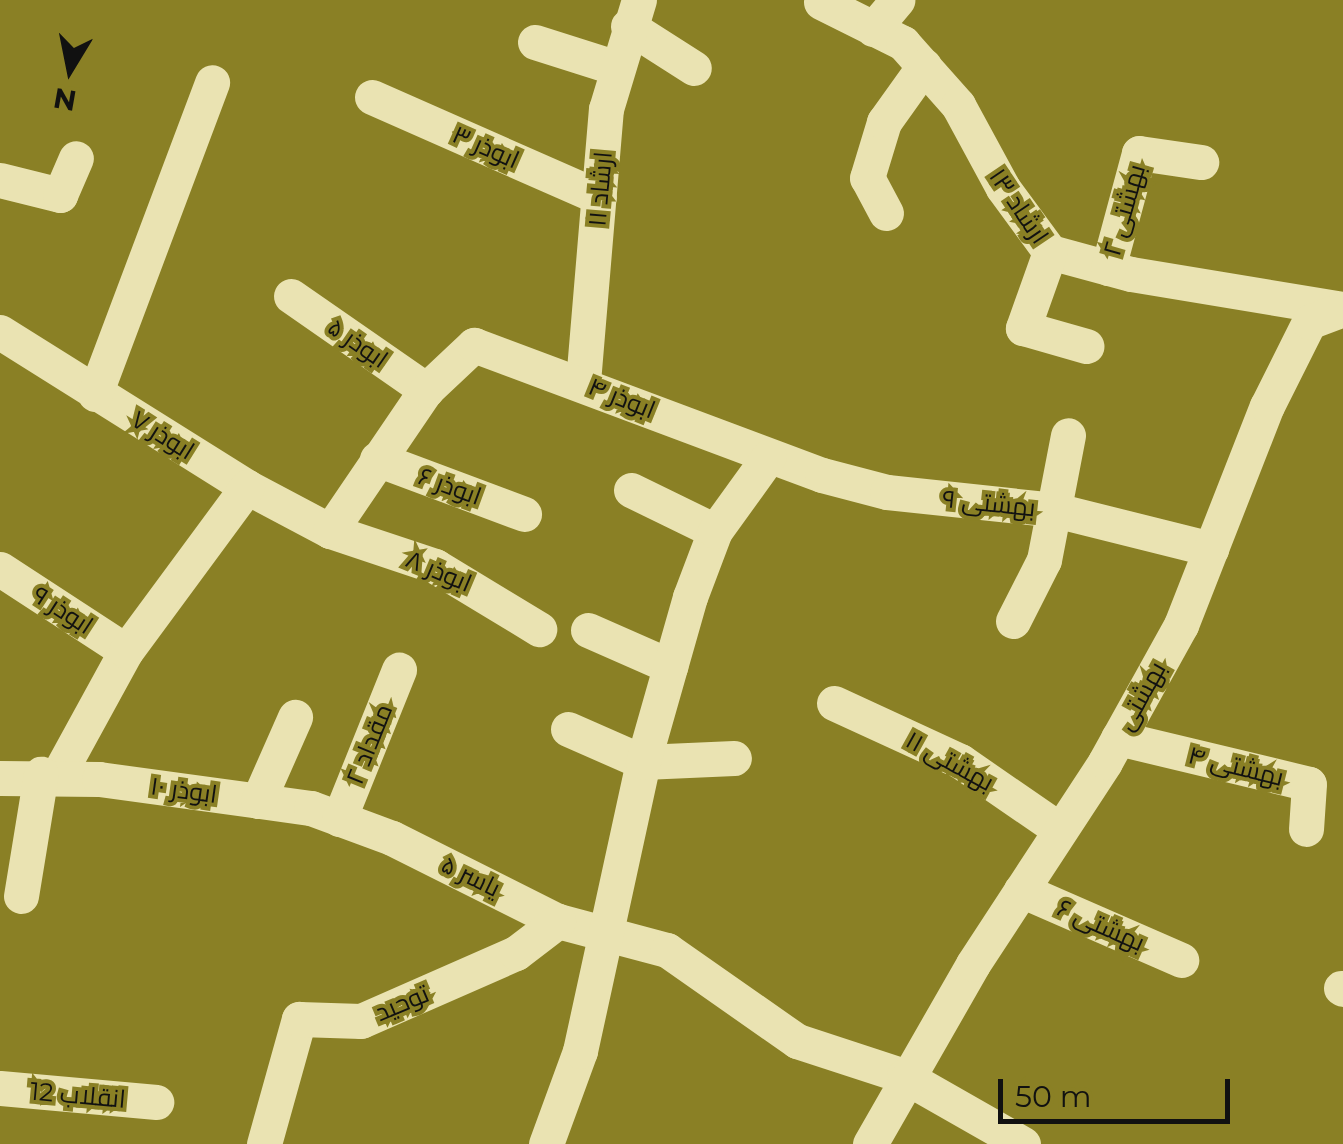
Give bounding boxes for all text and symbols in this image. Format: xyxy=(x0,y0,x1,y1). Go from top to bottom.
north arrow xyxy=(20,20,120,120)
text: N xyxy=(51,81,79,118)
street label: ابوذر ۳ xyxy=(448,119,524,175)
street label: ارشاد ۱۱ xyxy=(582,150,618,228)
street label: بهشتی ۲ xyxy=(1097,161,1151,259)
street label: ارشاد ۱۳ xyxy=(983,163,1055,249)
street label: ابوذر ۵ xyxy=(322,312,394,374)
street label: ابوذر ۴ xyxy=(584,371,660,425)
street label: ابوذر ۷ xyxy=(126,404,200,466)
street label: ابوذر ۶ xyxy=(414,461,486,511)
street label: بهشتی ۹ xyxy=(941,483,1037,523)
street label: ابوذر ۸ xyxy=(402,544,476,598)
street label: ابوذر ۹ xyxy=(27,579,99,641)
street label: بهشتی xyxy=(1110,656,1172,736)
street label: مقداد ۲ xyxy=(339,699,399,789)
street label: بهشتی ۱۱ xyxy=(901,725,999,797)
street label: بهشتی ۴ xyxy=(1185,740,1287,792)
street label: ابوذر ۱۰ xyxy=(149,770,219,810)
street label: یاسر ۵ xyxy=(437,849,505,903)
street label: بهشتی ۶ xyxy=(1053,892,1149,958)
street label: توحید xyxy=(370,978,434,1028)
scale bar xyxy=(1003,1059,1236,1121)
street label: انقلاب 12 xyxy=(29,1076,127,1114)
text: 50 m xyxy=(1015,1078,1092,1115)

